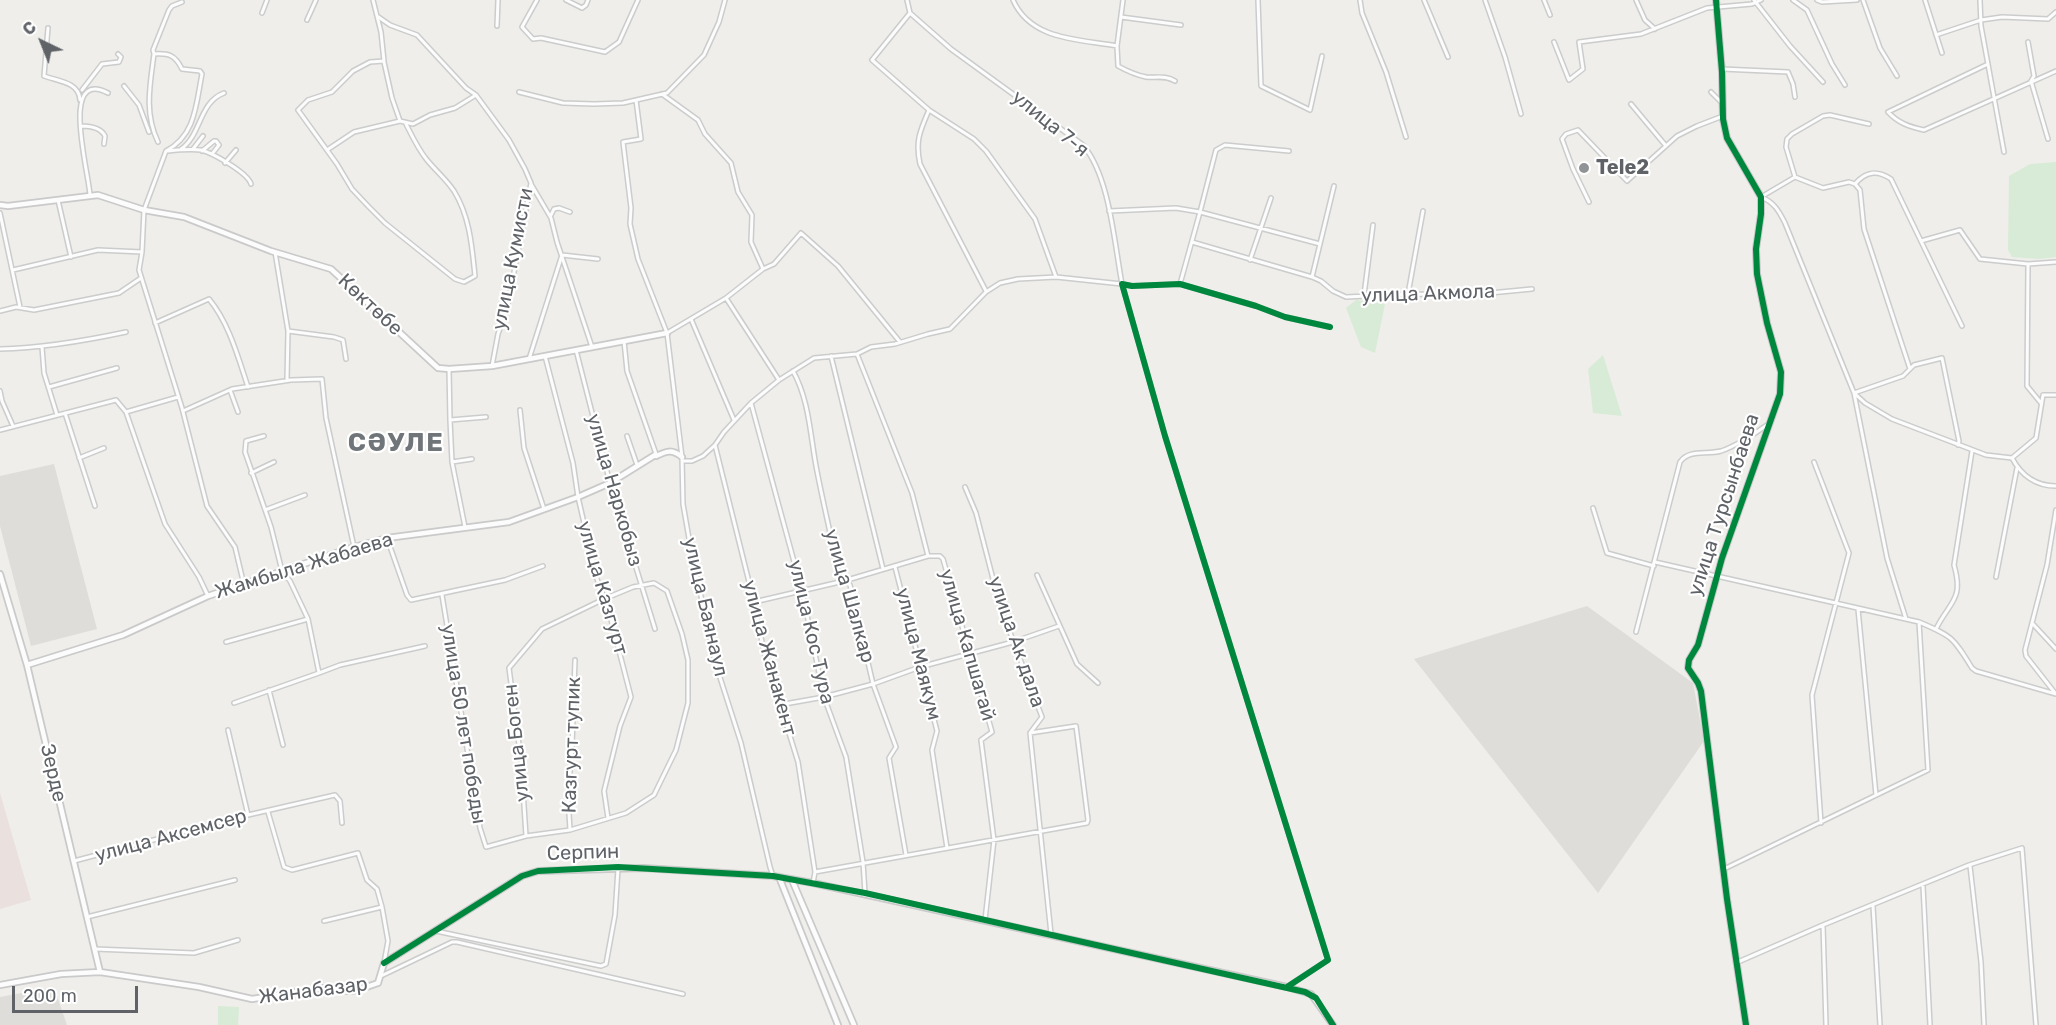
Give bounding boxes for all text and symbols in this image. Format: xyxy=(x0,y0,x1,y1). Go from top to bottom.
north arrow xyxy=(12,12,72,72)
text: С xyxy=(19,18,40,39)
street label: улица 7-я xyxy=(1006,86,1094,162)
place label: Tele2 xyxy=(1596,156,1649,180)
marker: Tele2 xyxy=(1577,161,1591,175)
street label: улица Кумисти xyxy=(487,186,539,332)
street label: Көктөбе xyxy=(333,269,407,341)
street label: улица Акмола xyxy=(1361,280,1495,308)
street label: улица Наркобыз xyxy=(581,411,647,569)
street label: улица Турсынбаева xyxy=(1683,411,1765,599)
district label: СӘУЛЕ xyxy=(348,427,444,459)
street label: улица Казгурт xyxy=(571,518,633,658)
street label: улица Шалкар xyxy=(818,526,880,666)
street label: Жамбыла Жабаева xyxy=(212,528,396,604)
street label: улица Баянаул xyxy=(677,535,733,679)
street label: улица Кос Тура xyxy=(783,557,839,707)
street label: улица Капшагай xyxy=(934,566,1000,724)
street label: улица Ак дала xyxy=(982,573,1050,711)
street label: улица Жанакент xyxy=(737,577,801,739)
street label: улица Маякум xyxy=(890,585,946,723)
street label: улица 50 лет победы xyxy=(435,622,491,826)
street label: Казгурт тупик xyxy=(558,676,586,814)
street label: улица Боген xyxy=(499,683,535,803)
street label: Зерде xyxy=(35,742,71,804)
street label: улица Аксемсер xyxy=(93,804,249,868)
street label: Серпин xyxy=(546,840,620,866)
street label: Жанабазар xyxy=(257,972,369,1010)
scale bar xyxy=(15,974,141,1012)
text: 200 m xyxy=(23,985,77,1007)

